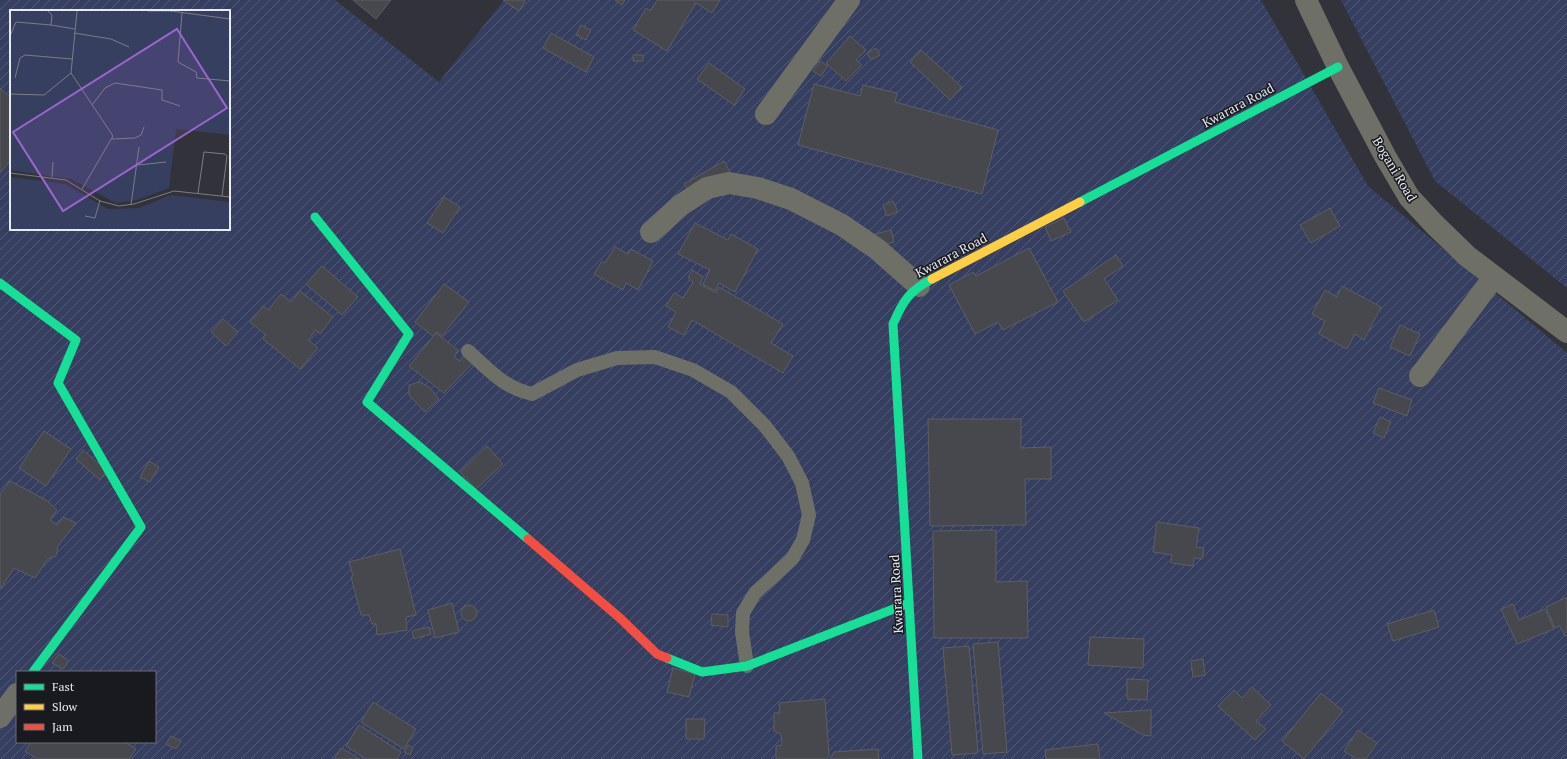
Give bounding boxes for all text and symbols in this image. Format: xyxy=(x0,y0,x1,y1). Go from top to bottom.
inset map xyxy=(10,10,230,230)
street label: Kwarara Road xyxy=(1199,79,1277,131)
street label: Bogani Road xyxy=(1369,133,1421,205)
street label: Kwarara Road xyxy=(912,229,990,281)
street label: Kwarara Road xyxy=(885,554,907,634)
legend xyxy=(16,671,156,743)
text: Fast xyxy=(52,679,75,694)
text: Slow xyxy=(52,699,78,714)
text: Jam xyxy=(52,719,73,734)

